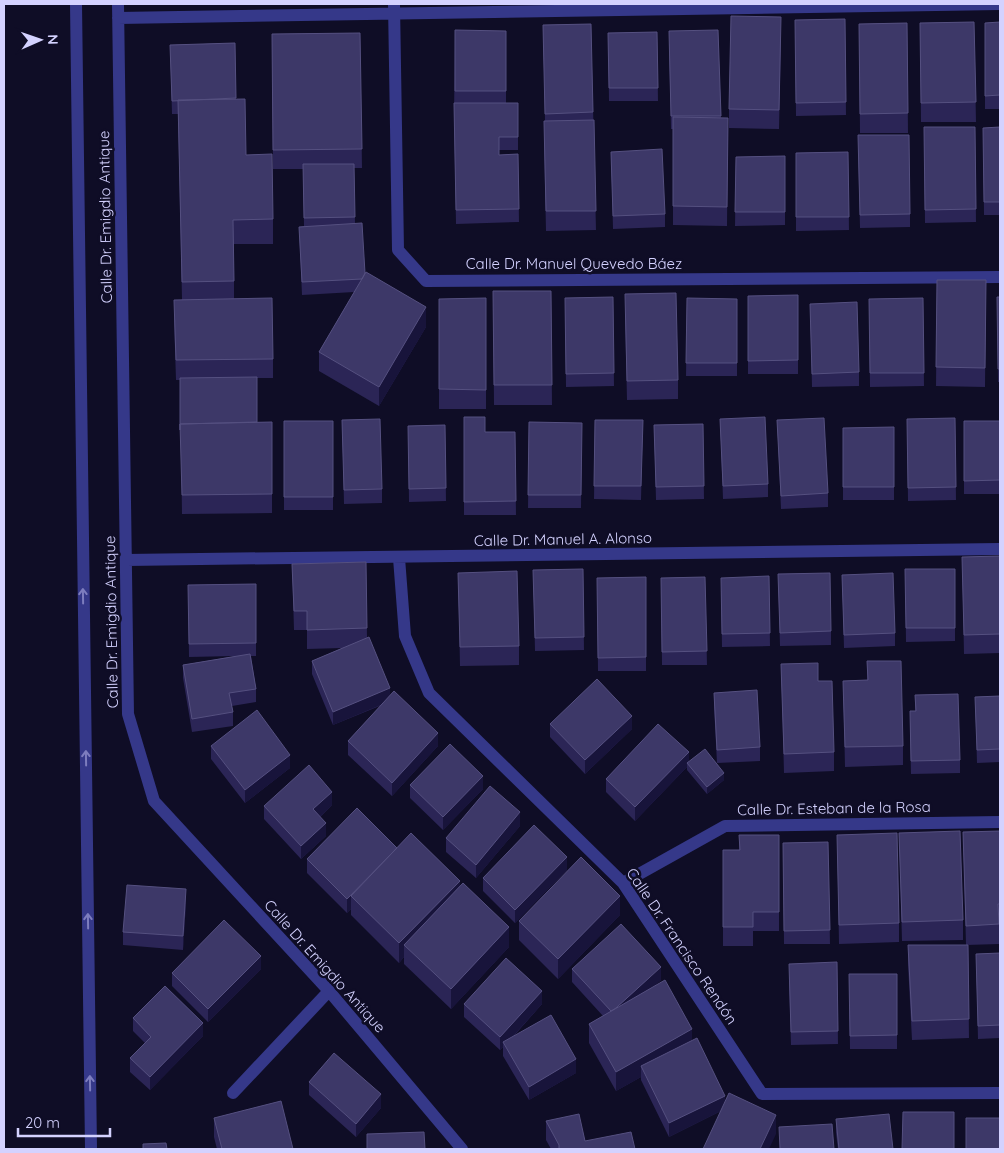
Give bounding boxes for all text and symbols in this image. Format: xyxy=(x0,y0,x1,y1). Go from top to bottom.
north arrow xyxy=(15,15,65,65)
text: N xyxy=(44,34,62,45)
street label: Calle Dr. Emigdio Antique xyxy=(94,130,116,304)
street label: Calle Dr. Manuel Quevedo Báez xyxy=(466,254,682,273)
street label: Calle Dr. Manuel A. Alonso xyxy=(474,528,652,550)
street label: Calle Dr. Emigdio Antique xyxy=(100,535,122,709)
one-way arrow xyxy=(79,588,88,604)
one-way arrow xyxy=(81,750,90,766)
street label: Calle Dr. Esteban de la Rosa xyxy=(737,797,931,819)
street label: Calle Dr. Francisco Rendón xyxy=(623,864,741,1028)
street label: Calle Dr. Emigdio Antique xyxy=(260,895,390,1037)
one-way arrow xyxy=(83,913,93,929)
one-way arrow xyxy=(85,1075,95,1092)
scale bar xyxy=(18,1106,110,1138)
text: 20 m xyxy=(25,1113,60,1132)

